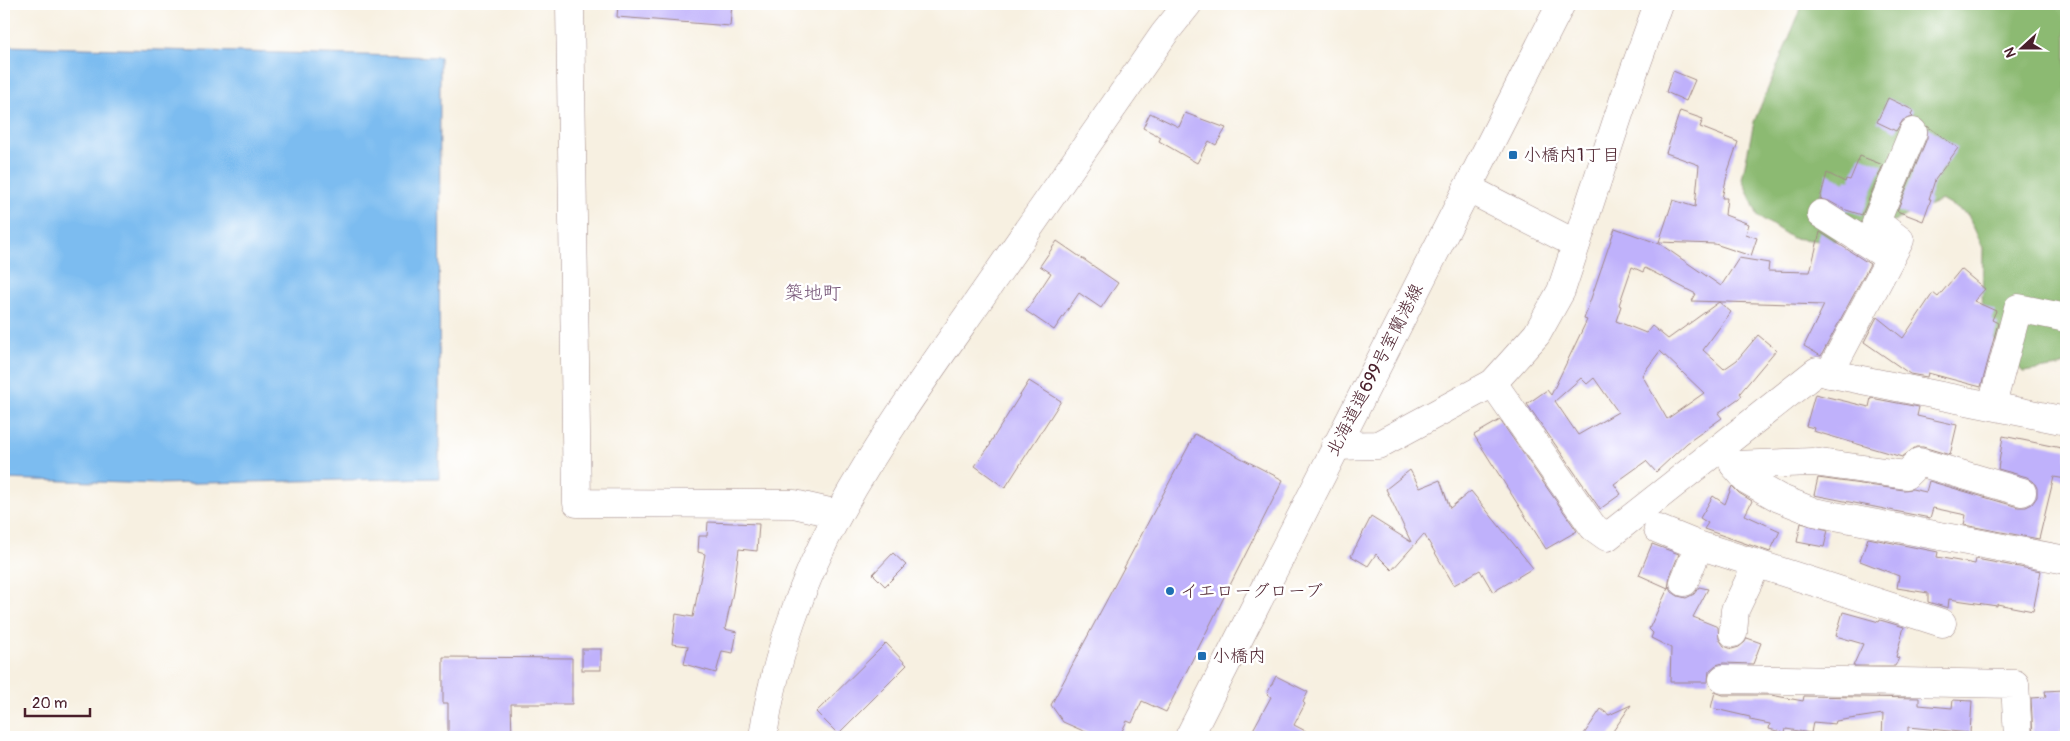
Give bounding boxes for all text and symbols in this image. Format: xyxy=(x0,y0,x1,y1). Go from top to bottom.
north arrow xyxy=(1998,22,2048,72)
text: N xyxy=(2001,45,2020,60)
place label: 小橋内1丁目 xyxy=(1523,144,1620,167)
marker: 小橋内1丁目 xyxy=(1507,149,1519,161)
street label: 北海道道699号室蘭港線 xyxy=(1321,280,1429,460)
district label: 築地町 xyxy=(784,281,842,305)
place label: イエローグローブ xyxy=(1180,580,1323,603)
marker: イエローグローブ xyxy=(1164,585,1176,597)
place label: 小橋内 xyxy=(1212,645,1266,668)
marker: 小橋内 xyxy=(1196,650,1208,662)
scale bar xyxy=(25,686,90,718)
text: 20 m xyxy=(32,694,67,713)

